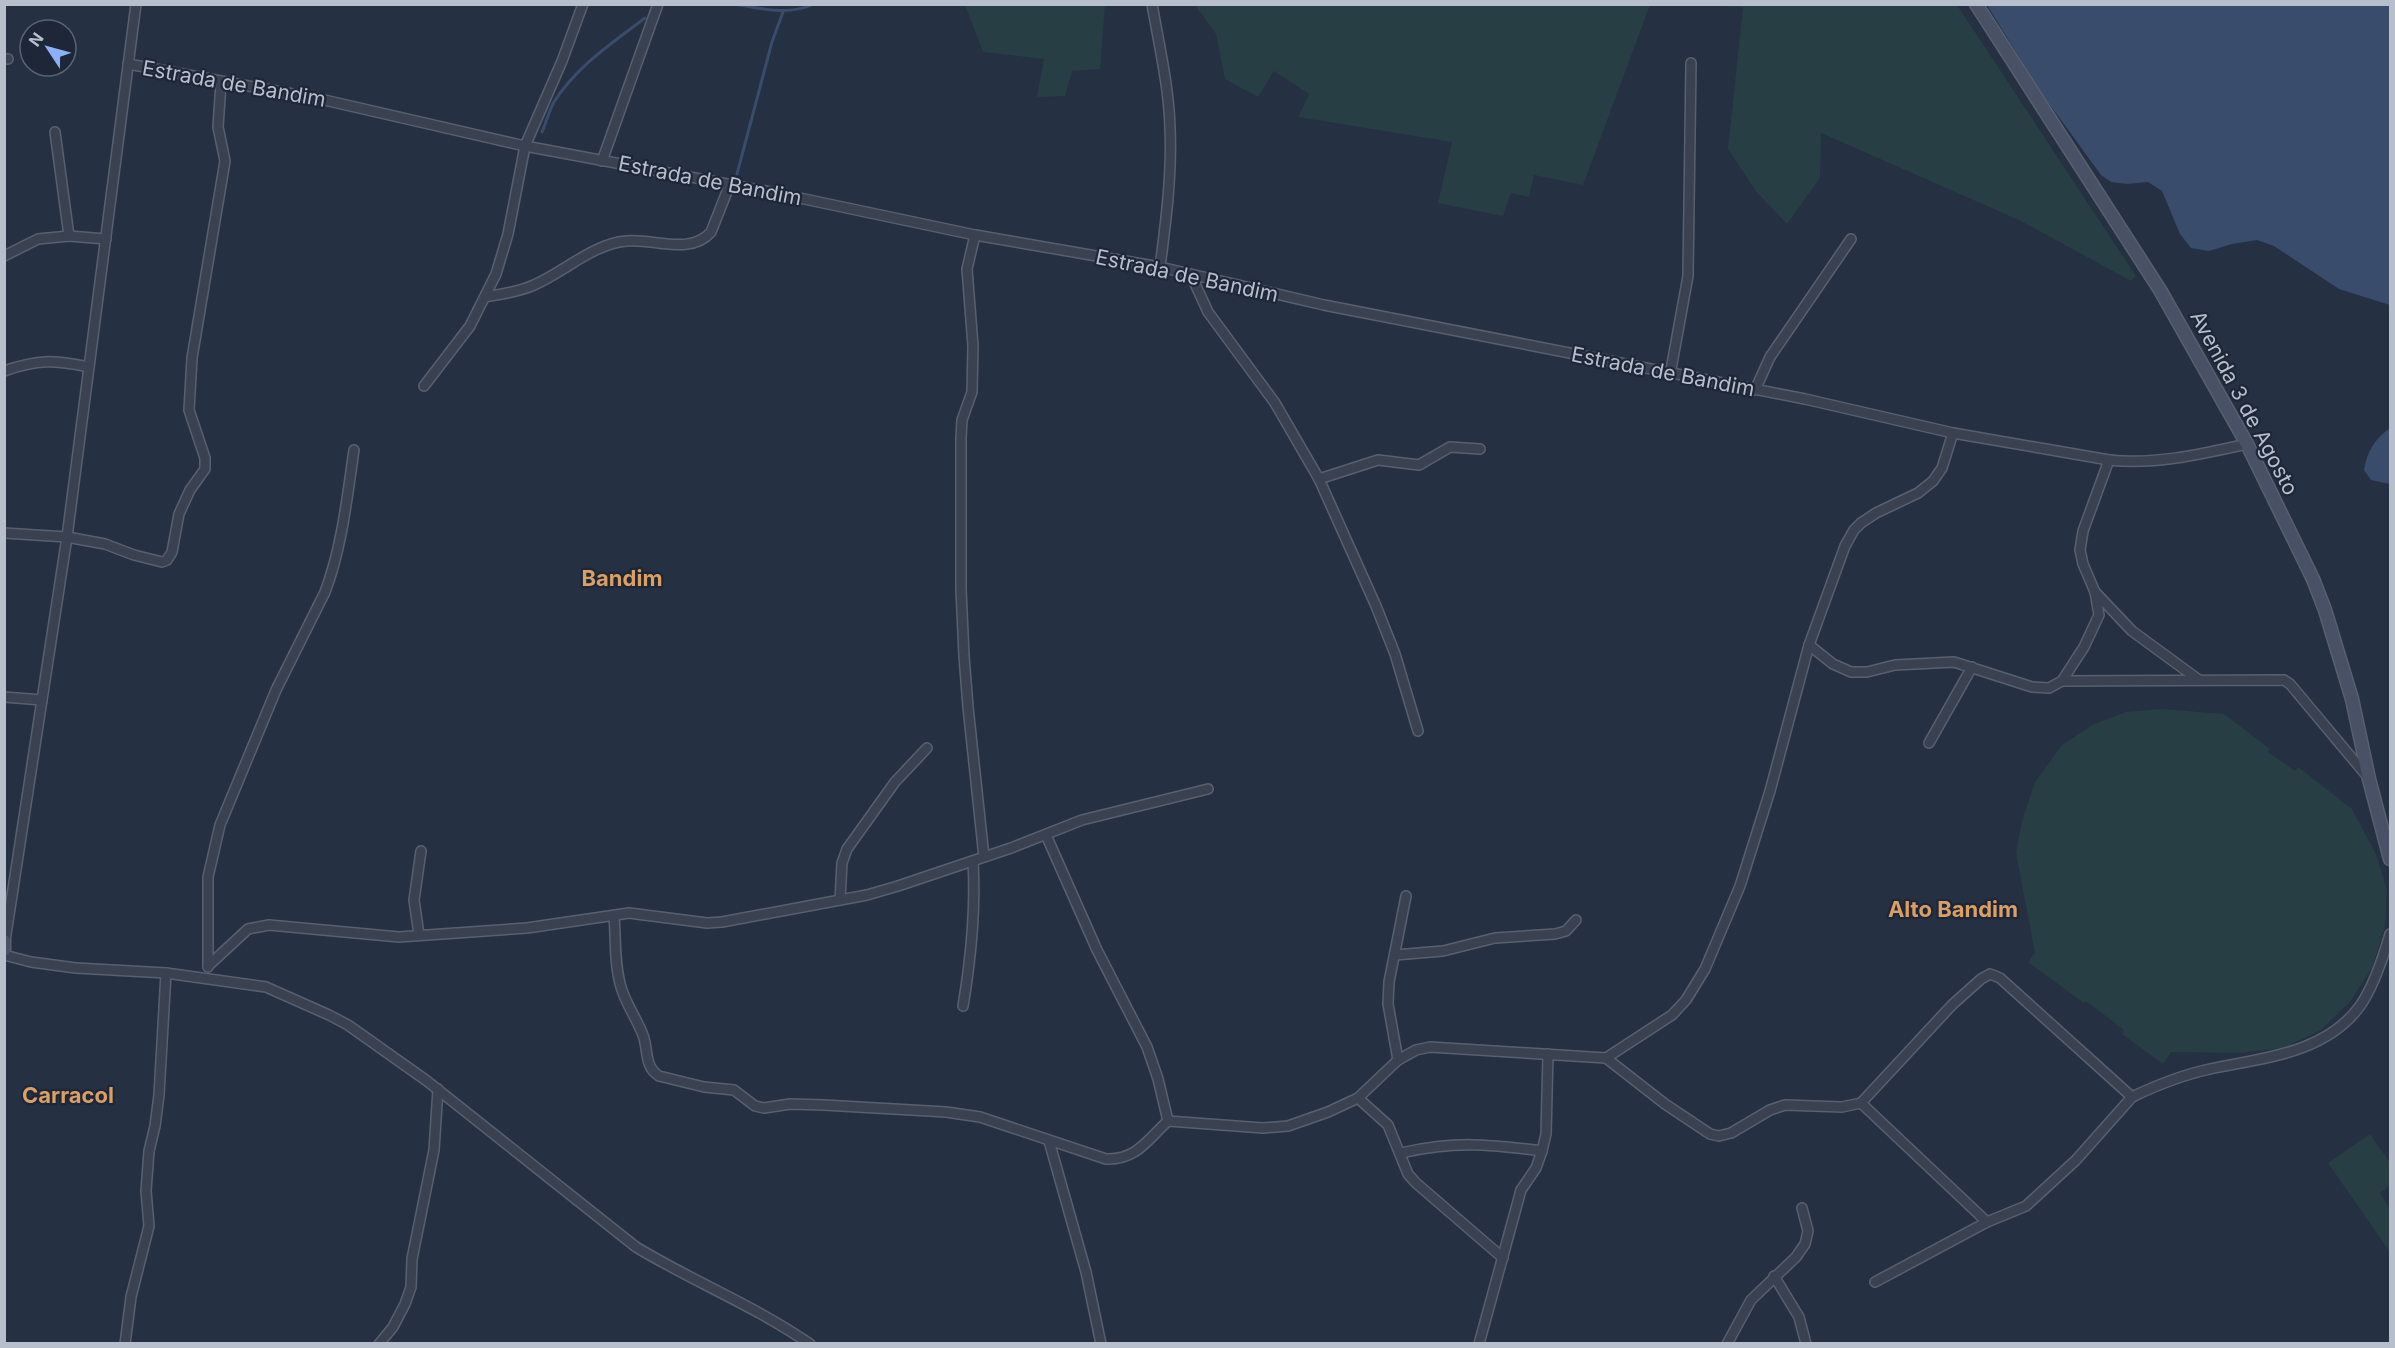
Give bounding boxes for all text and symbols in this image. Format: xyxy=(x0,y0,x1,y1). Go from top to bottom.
north arrow xyxy=(18,18,78,78)
text: N xyxy=(24,28,48,50)
street label: Estrada de Bandim xyxy=(140,55,328,112)
street label: Estrada de Bandim xyxy=(616,150,804,211)
street label: Estrada de Bandim xyxy=(1093,244,1281,307)
street label: Avenida 3 de Agosto xyxy=(2185,306,2304,499)
street label: Estrada de Bandim xyxy=(1569,341,1757,402)
district label: Bandim xyxy=(582,565,662,591)
district label: Alto Bandim xyxy=(1888,896,2018,922)
district label: Carracol xyxy=(22,1082,114,1108)

